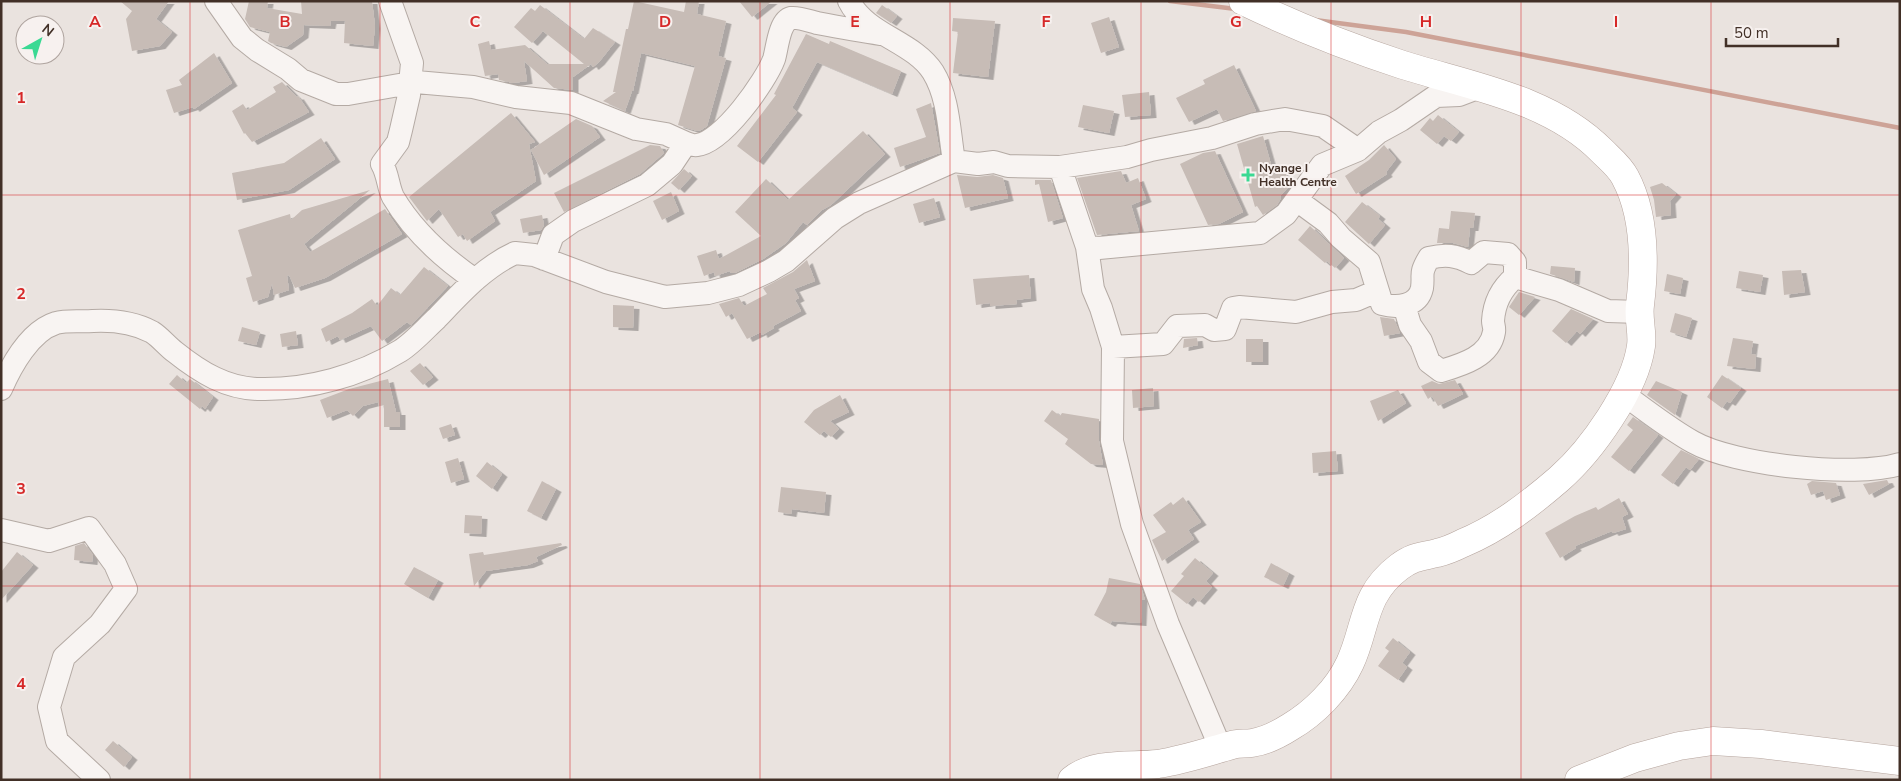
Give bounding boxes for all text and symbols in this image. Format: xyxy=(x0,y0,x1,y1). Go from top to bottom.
text: A xyxy=(89,11,101,33)
text: B xyxy=(279,11,291,33)
text: C xyxy=(470,11,481,33)
text: D xyxy=(659,11,671,33)
text: E xyxy=(850,11,860,33)
text: F xyxy=(1042,11,1051,33)
text: G xyxy=(1230,11,1242,33)
text: H xyxy=(1420,11,1432,33)
text: I xyxy=(1614,11,1618,33)
north arrow xyxy=(15,15,65,65)
scale bar xyxy=(1726,15,1838,47)
text: N xyxy=(38,20,58,41)
text: 50 m xyxy=(1734,23,1769,43)
text: 1 xyxy=(16,87,26,109)
place label: Nyange I Health Centre xyxy=(1259,160,1337,190)
marker: Nyange I Health Centre xyxy=(1241,168,1255,182)
text: 2 xyxy=(16,283,26,305)
text: 3 xyxy=(16,478,26,500)
text: 4 xyxy=(16,673,26,695)

